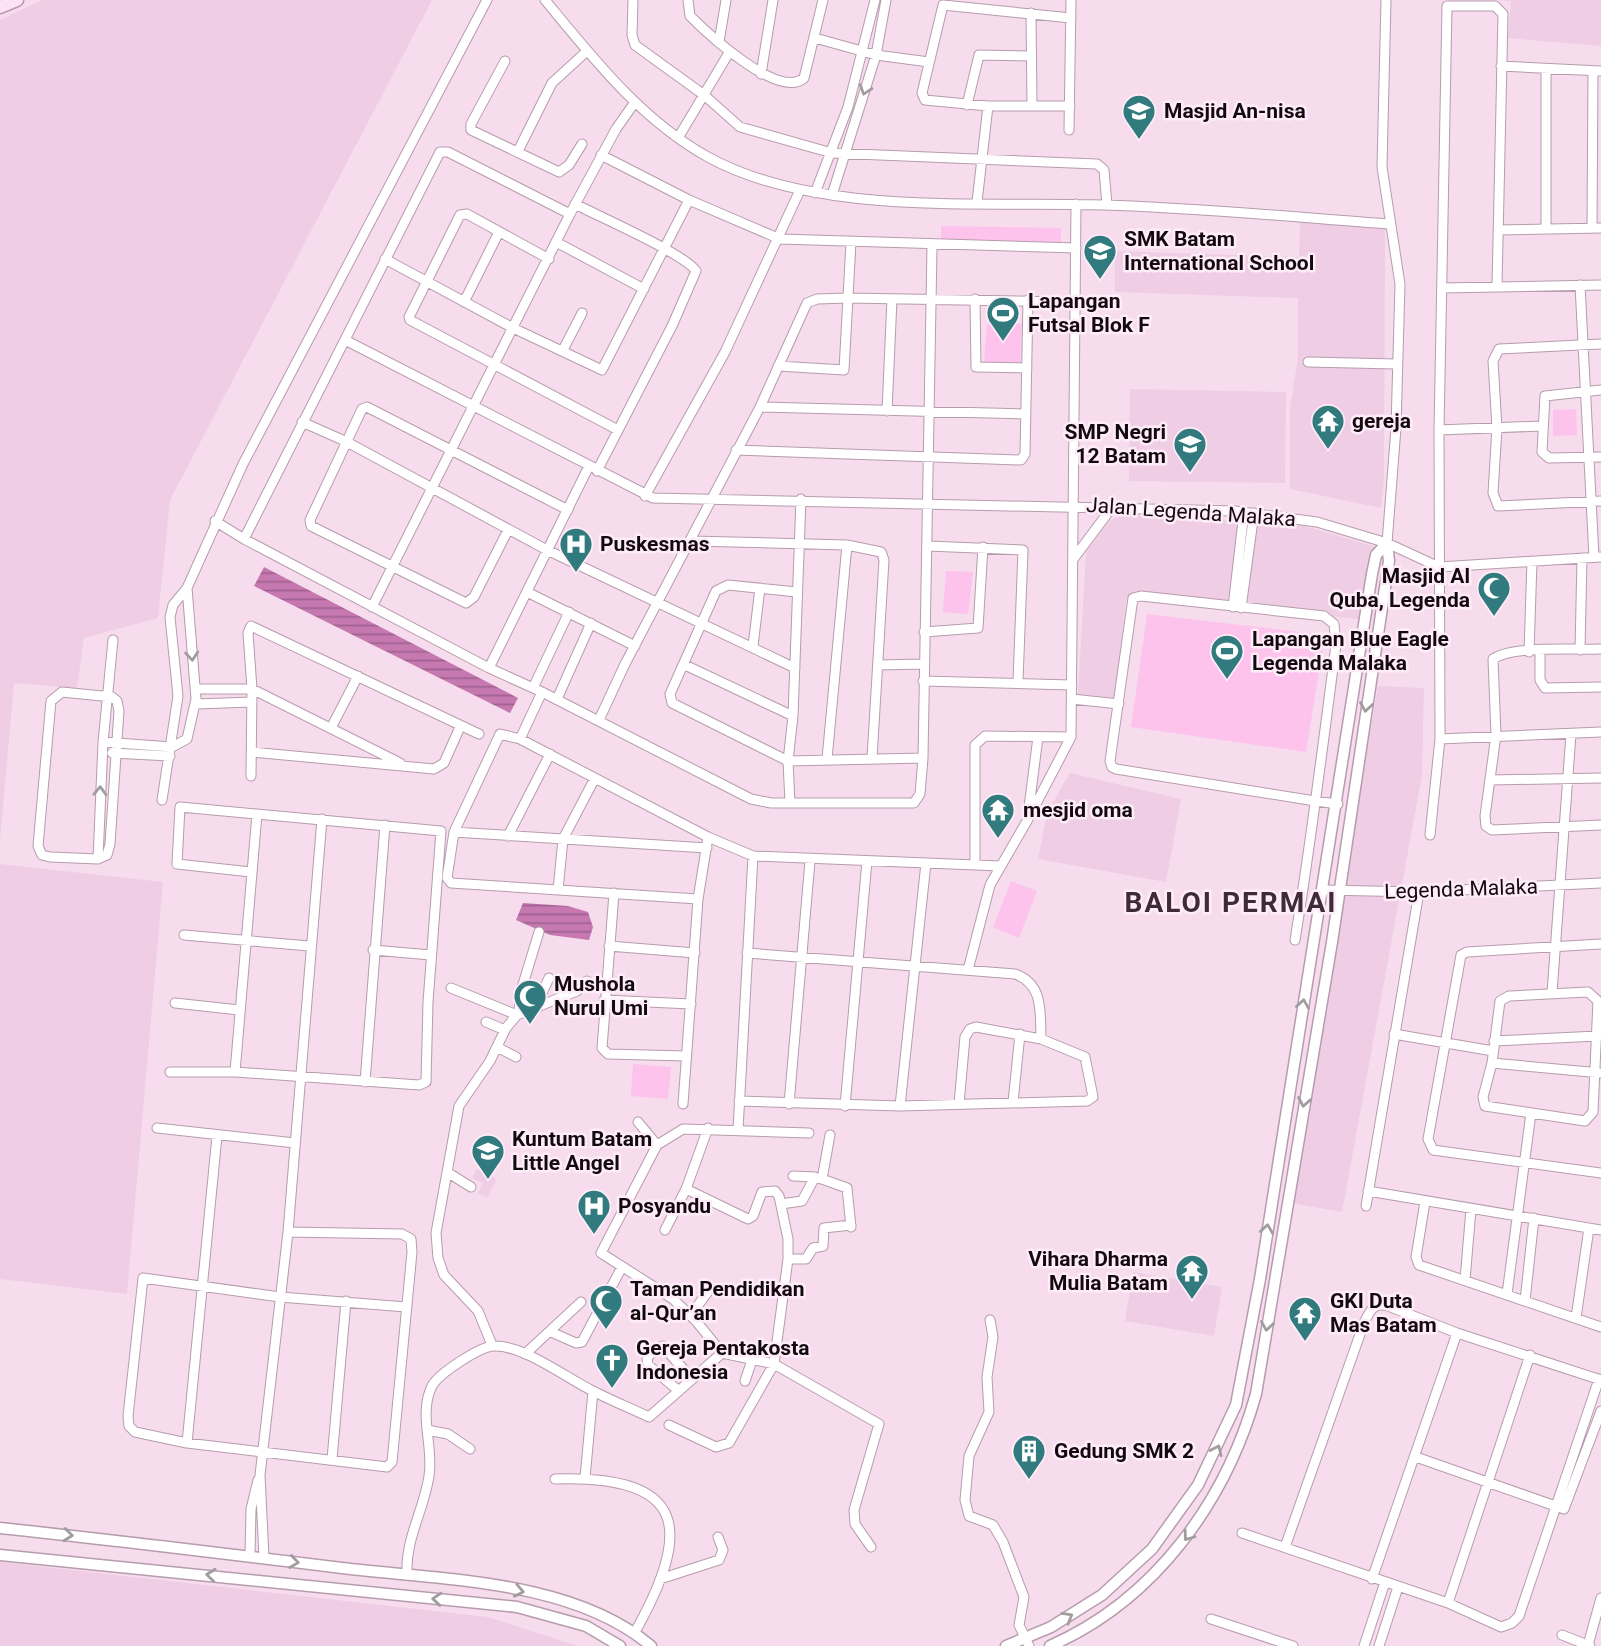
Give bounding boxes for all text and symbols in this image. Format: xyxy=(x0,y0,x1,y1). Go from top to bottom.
one-way arrow xyxy=(859,83,873,96)
school or university icon: Masjid An-nisa xyxy=(1120,92,1158,141)
place label: Masjid An-nisa xyxy=(1164,99,1306,123)
place label: SMK Batam International School xyxy=(1124,227,1314,275)
school or university icon: SMK Batam International School xyxy=(1081,232,1119,281)
place label: Lapangan Futsal Blok F xyxy=(1028,289,1150,337)
sports icon: Lapangan Futsal Blok F xyxy=(984,294,1022,343)
temple icon: gereja xyxy=(1309,402,1347,451)
place label: gereja xyxy=(1352,409,1411,433)
place label: SMP Negri 12 Batam xyxy=(1065,420,1166,468)
school or university icon: SMP Negri 12 Batam xyxy=(1171,425,1209,474)
street label: Jalan Legenda Malaka xyxy=(1085,493,1297,531)
hospital icon: Puskesmas xyxy=(557,525,595,574)
place label: Puskesmas xyxy=(600,532,710,556)
place label: Masjid Al Quba, Legenda xyxy=(1329,564,1470,612)
mosque icon: Masjid Al Quba, Legenda xyxy=(1475,569,1513,618)
place label: Lapangan Blue Eagle Legenda Malaka xyxy=(1252,627,1449,675)
sports icon: Lapangan Blue Eagle Legenda Malaka xyxy=(1208,632,1246,681)
one-way arrow xyxy=(184,651,199,662)
one-way arrow xyxy=(1359,702,1374,713)
one-way arrow xyxy=(93,785,108,796)
temple icon: mesjid oma xyxy=(979,791,1017,840)
place label: mesjid oma xyxy=(1023,798,1133,822)
street label: Legenda Malaka xyxy=(1384,874,1538,904)
district label: BALOI PERMAI xyxy=(1125,886,1337,919)
place label: Mushola Nurul Umi xyxy=(554,972,648,1020)
mosque icon: Mushola Nurul Umi xyxy=(511,977,549,1026)
one-way arrow xyxy=(1295,999,1310,1010)
one-way arrow xyxy=(1297,1096,1312,1107)
place label: Kuntum Batam Little Angel xyxy=(512,1127,652,1175)
school or university icon: Kuntum Batam Little Angel xyxy=(469,1132,507,1181)
hospital icon: Posyandu xyxy=(575,1187,613,1236)
place label: Posyandu xyxy=(618,1194,711,1218)
one-way arrow xyxy=(1259,1223,1274,1235)
place label: Vihara Dharma Mulia Batam xyxy=(1028,1247,1168,1295)
temple icon: Vihara Dharma Mulia Batam xyxy=(1173,1252,1211,1301)
place label: Taman Pendidikan al-Qur’an xyxy=(630,1277,805,1325)
mosque icon: Taman Pendidikan al-Qur’an xyxy=(587,1282,625,1331)
place label: GKI Duta Mas Batam xyxy=(1330,1289,1437,1337)
temple icon: GKI Duta Mas Batam xyxy=(1286,1294,1324,1343)
one-way arrow xyxy=(1260,1320,1275,1332)
place label: Gereja Pentakosta Indonesia xyxy=(636,1336,809,1384)
church icon: Gereja Pentakosta Indonesia xyxy=(593,1341,631,1390)
building icon: Gedung SMK 2 xyxy=(1010,1432,1048,1481)
place label: Gedung SMK 2 xyxy=(1054,1439,1194,1463)
one-way arrow xyxy=(1209,1445,1223,1457)
one-way arrow xyxy=(63,1527,74,1542)
one-way arrow xyxy=(1183,1528,1196,1541)
one-way arrow xyxy=(288,1554,300,1569)
one-way arrow xyxy=(205,1568,216,1583)
one-way arrow xyxy=(513,1583,525,1597)
one-way arrow xyxy=(432,1592,443,1607)
one-way arrow xyxy=(1060,1612,1073,1625)

